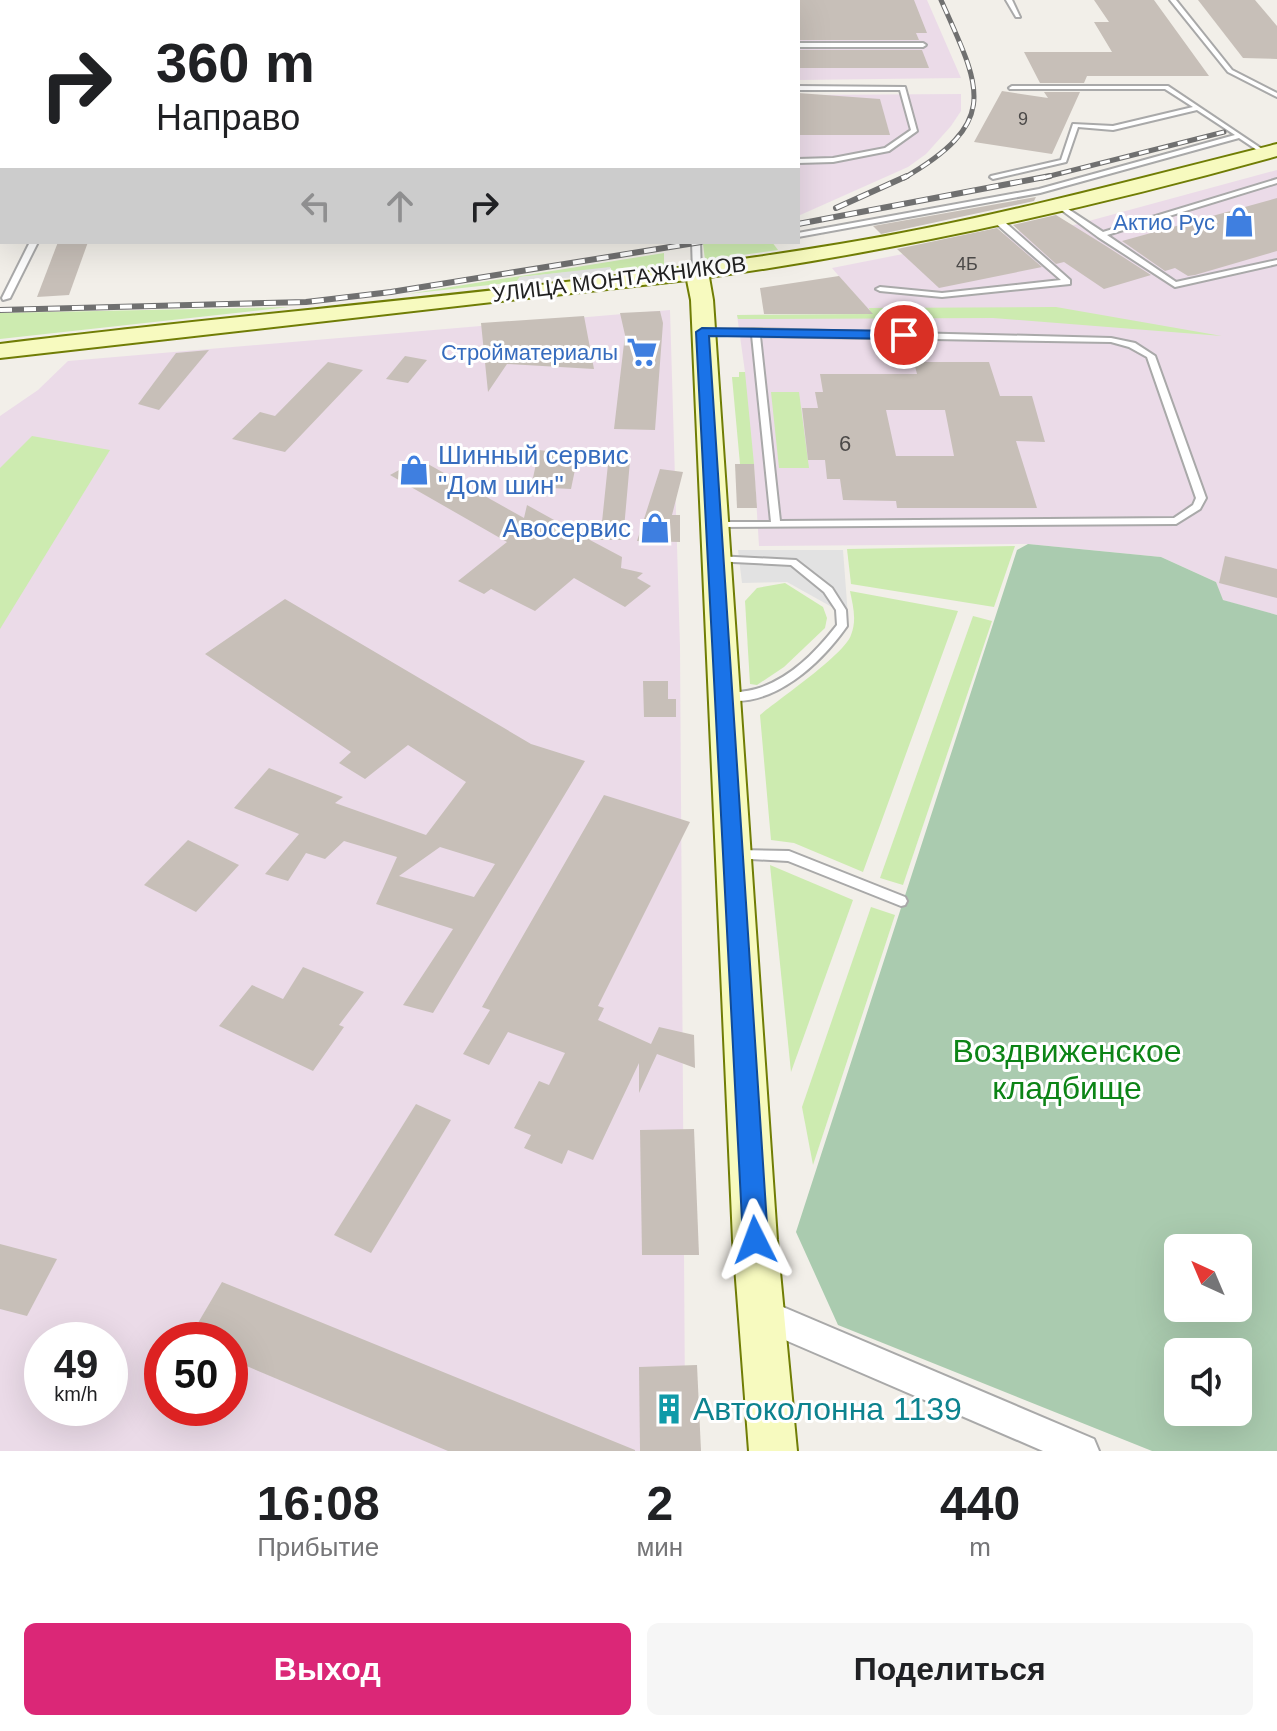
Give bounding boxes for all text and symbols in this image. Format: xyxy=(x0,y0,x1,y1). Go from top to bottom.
text: 360 m xyxy=(156,31,315,94)
icon: right xyxy=(24,32,128,136)
text: Направо xyxy=(156,97,300,138)
house number: 9 xyxy=(1018,109,1028,129)
icon: left xyxy=(294,184,338,228)
icon: ahead xyxy=(378,184,422,228)
icon: right xyxy=(462,184,506,228)
shop icon: Актио Рус xyxy=(1222,205,1256,239)
place label: Актио Рус xyxy=(1113,210,1215,235)
street label: УЛИЦА МОНТАЖНИКОВ xyxy=(491,251,747,307)
house number: 4Б xyxy=(956,254,978,274)
pin xyxy=(870,301,938,369)
icon: arrive xyxy=(882,313,926,357)
supermarket icon: Стройматериалы xyxy=(625,335,659,369)
place label: Стройматериалы xyxy=(441,340,618,365)
house number: 6 xyxy=(839,431,851,456)
place label: Шинный сервис "Дом шин" xyxy=(438,440,629,500)
shop icon: Шинный сервис "Дом шин" xyxy=(397,453,431,487)
shop icon: Авосервис xyxy=(638,511,672,545)
place label: Авосервис xyxy=(502,513,631,543)
park label: Воздвиженское кладбище xyxy=(952,1033,1182,1106)
position arrow xyxy=(713,1198,797,1282)
north arrow xyxy=(1164,1234,1252,1322)
map controls xyxy=(1164,1234,1252,1426)
speed limit sign: 50 xyxy=(144,1322,248,1426)
button: sound xyxy=(1164,1338,1252,1426)
text: 49 xyxy=(54,1342,98,1386)
text: km/h xyxy=(54,1383,98,1405)
place label: Автоколонна 1139 xyxy=(693,1391,962,1427)
building icon: Автоколонна 1139 xyxy=(652,1392,686,1426)
text: 16:08 xyxy=(257,1477,380,1530)
text: 2 xyxy=(646,1477,673,1530)
text: 440 xyxy=(940,1477,1020,1530)
text: Прибытие xyxy=(257,1532,379,1562)
text: мин xyxy=(636,1532,683,1562)
text: m xyxy=(969,1532,991,1562)
button: Выход xyxy=(24,1623,631,1715)
button: Поделиться xyxy=(647,1623,1253,1715)

